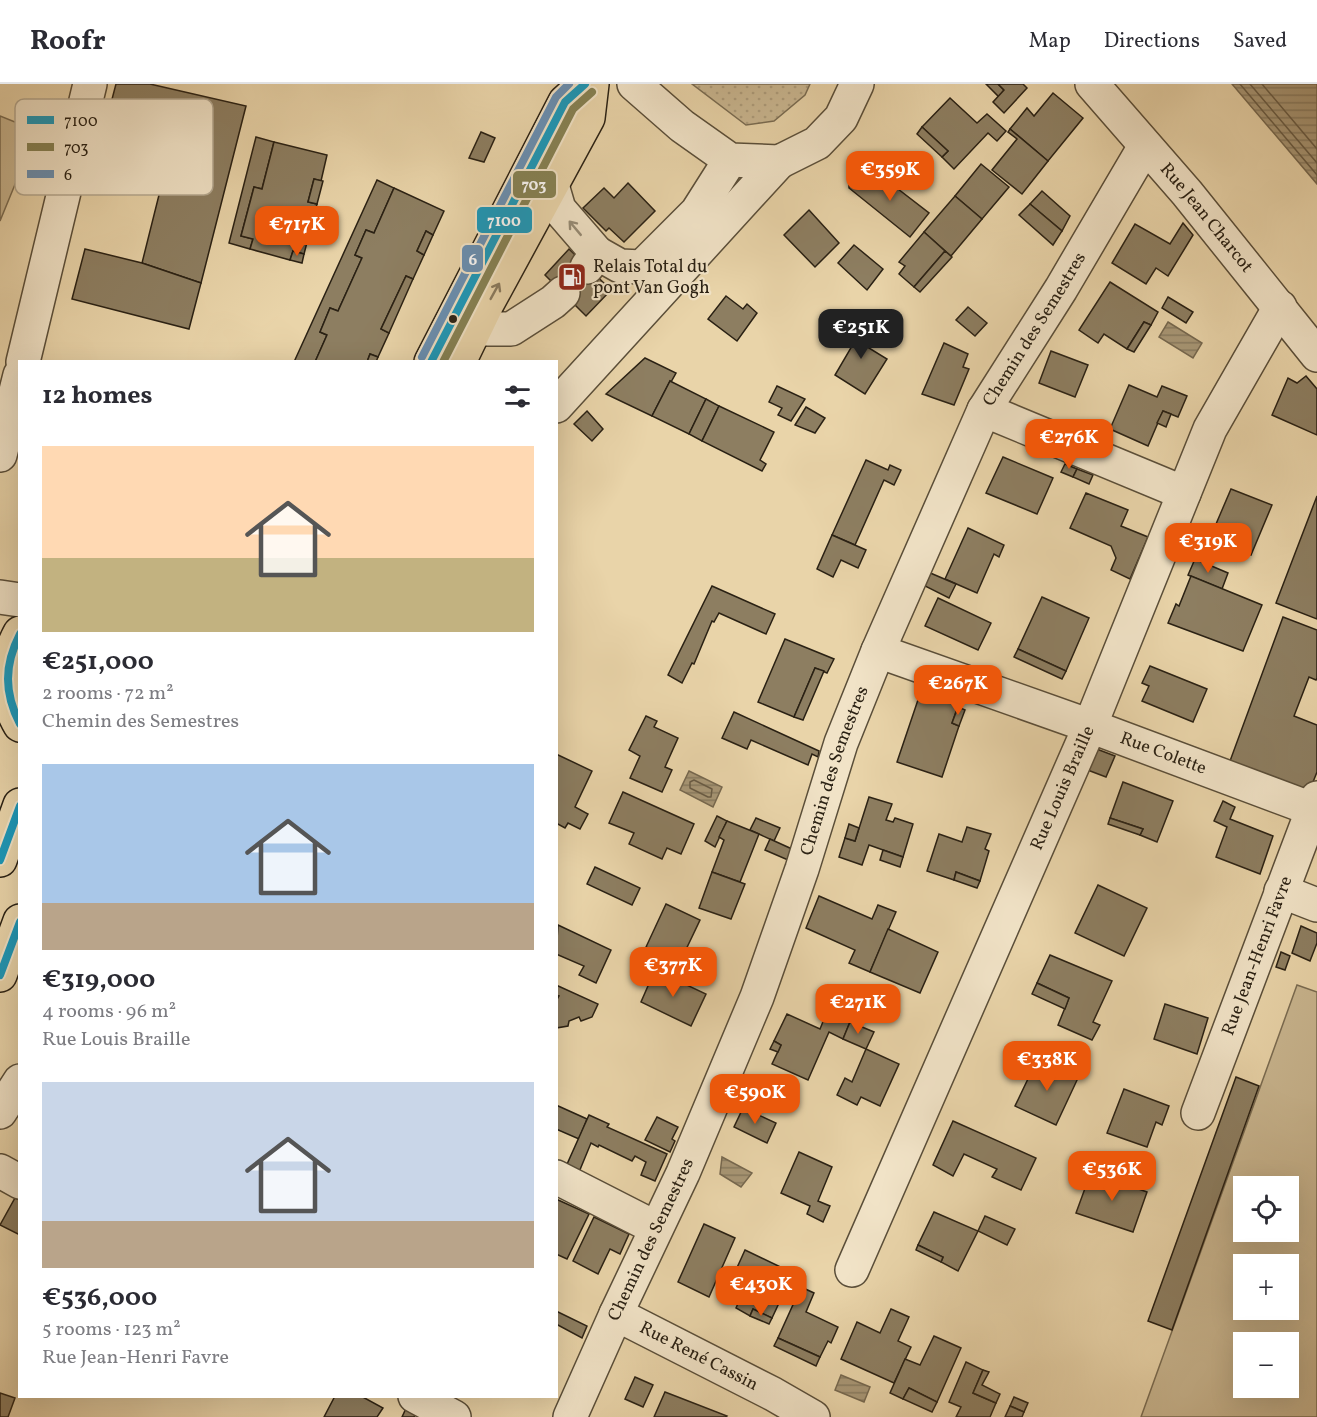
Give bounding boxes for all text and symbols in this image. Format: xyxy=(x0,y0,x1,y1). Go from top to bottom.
text: Roofr xyxy=(30,22,105,61)
text: Map xyxy=(1029,27,1071,56)
text: Directions xyxy=(1104,27,1200,56)
text: Saved xyxy=(1233,27,1287,56)
legend xyxy=(15,99,213,195)
text: 7100 xyxy=(64,111,98,133)
text: 703 xyxy=(64,138,89,160)
pin: €359K xyxy=(848,151,932,202)
text: €359K xyxy=(860,156,920,184)
street label: Rue Jean Charcot xyxy=(1154,157,1259,278)
text: 6 xyxy=(64,165,72,187)
line badge: 703 xyxy=(512,170,557,199)
text: 703 xyxy=(522,175,546,197)
pin: €717K xyxy=(255,206,339,257)
line badge: 7100 xyxy=(476,206,533,234)
text: €717K xyxy=(269,211,325,239)
text: 7100 xyxy=(487,211,521,233)
one-way arrow xyxy=(568,220,581,236)
line badge: 6 xyxy=(461,244,484,273)
street label: Chemin des Semestres xyxy=(977,248,1092,411)
text: 6 xyxy=(469,250,478,272)
place label: Relais Total du pont Van Gogh xyxy=(593,255,710,301)
fuel station icon: Relais Total du pont Van Gogh xyxy=(556,261,588,293)
one-way arrow xyxy=(489,282,501,299)
pin: €251K xyxy=(819,309,903,360)
unlabelled marker xyxy=(447,313,459,325)
text: €251K xyxy=(832,314,890,342)
text: 12 homes xyxy=(42,378,153,414)
icon: filters xyxy=(501,380,534,413)
pin: €276K xyxy=(1027,419,1111,470)
text: €276K xyxy=(1039,424,1099,452)
icon: home xyxy=(234,485,342,593)
pin: €319K xyxy=(1166,523,1250,574)
text: €319K xyxy=(1179,528,1237,556)
text: €251,000 xyxy=(42,644,154,680)
pin: €267K xyxy=(916,665,1000,716)
text: €267K xyxy=(928,670,988,698)
text: 2 rooms · 72 m² xyxy=(42,680,174,708)
street label: Chemin des Semestres xyxy=(794,682,875,859)
text: Chemin des Semestres xyxy=(42,708,239,736)
street label: Rue Louis Braille xyxy=(1025,722,1101,854)
street label: Rue Colette xyxy=(1116,726,1210,781)
icon: home xyxy=(234,803,342,911)
street label: Rue Jean-Henri Favre xyxy=(1216,873,1299,1039)
pin: €377K xyxy=(631,947,715,998)
text: €377K xyxy=(644,952,702,980)
text: €319,000 xyxy=(42,962,155,998)
pin: €271K xyxy=(816,984,900,1035)
text: €271K xyxy=(830,989,886,1017)
text: 4 rooms · 96 m² xyxy=(42,998,176,1026)
text: Rue Louis Braille xyxy=(42,1026,190,1054)
pin: €338K xyxy=(1005,1041,1089,1092)
text: €338K xyxy=(1017,1046,1077,1074)
pin: €590K xyxy=(713,1074,797,1125)
text: €590K xyxy=(724,1079,786,1107)
icon: home xyxy=(234,1121,342,1229)
pin: €536K xyxy=(1070,1151,1154,1202)
street label: Chemin des Semestres xyxy=(602,1154,700,1325)
text: €536K xyxy=(1082,1156,1142,1184)
map controls xyxy=(1233,1176,1299,1398)
button: locate xyxy=(1233,1176,1299,1242)
button: + xyxy=(1233,1254,1299,1320)
pin: €430K xyxy=(719,1266,803,1317)
text: €430K xyxy=(730,1271,792,1299)
text: €536,000 xyxy=(42,1280,157,1316)
street label: Rue René Cassin xyxy=(635,1315,763,1397)
text: 5 rooms · 123 m² xyxy=(42,1316,181,1344)
button: − xyxy=(1233,1332,1299,1398)
text: Rue Jean-Henri Favre xyxy=(42,1344,229,1372)

